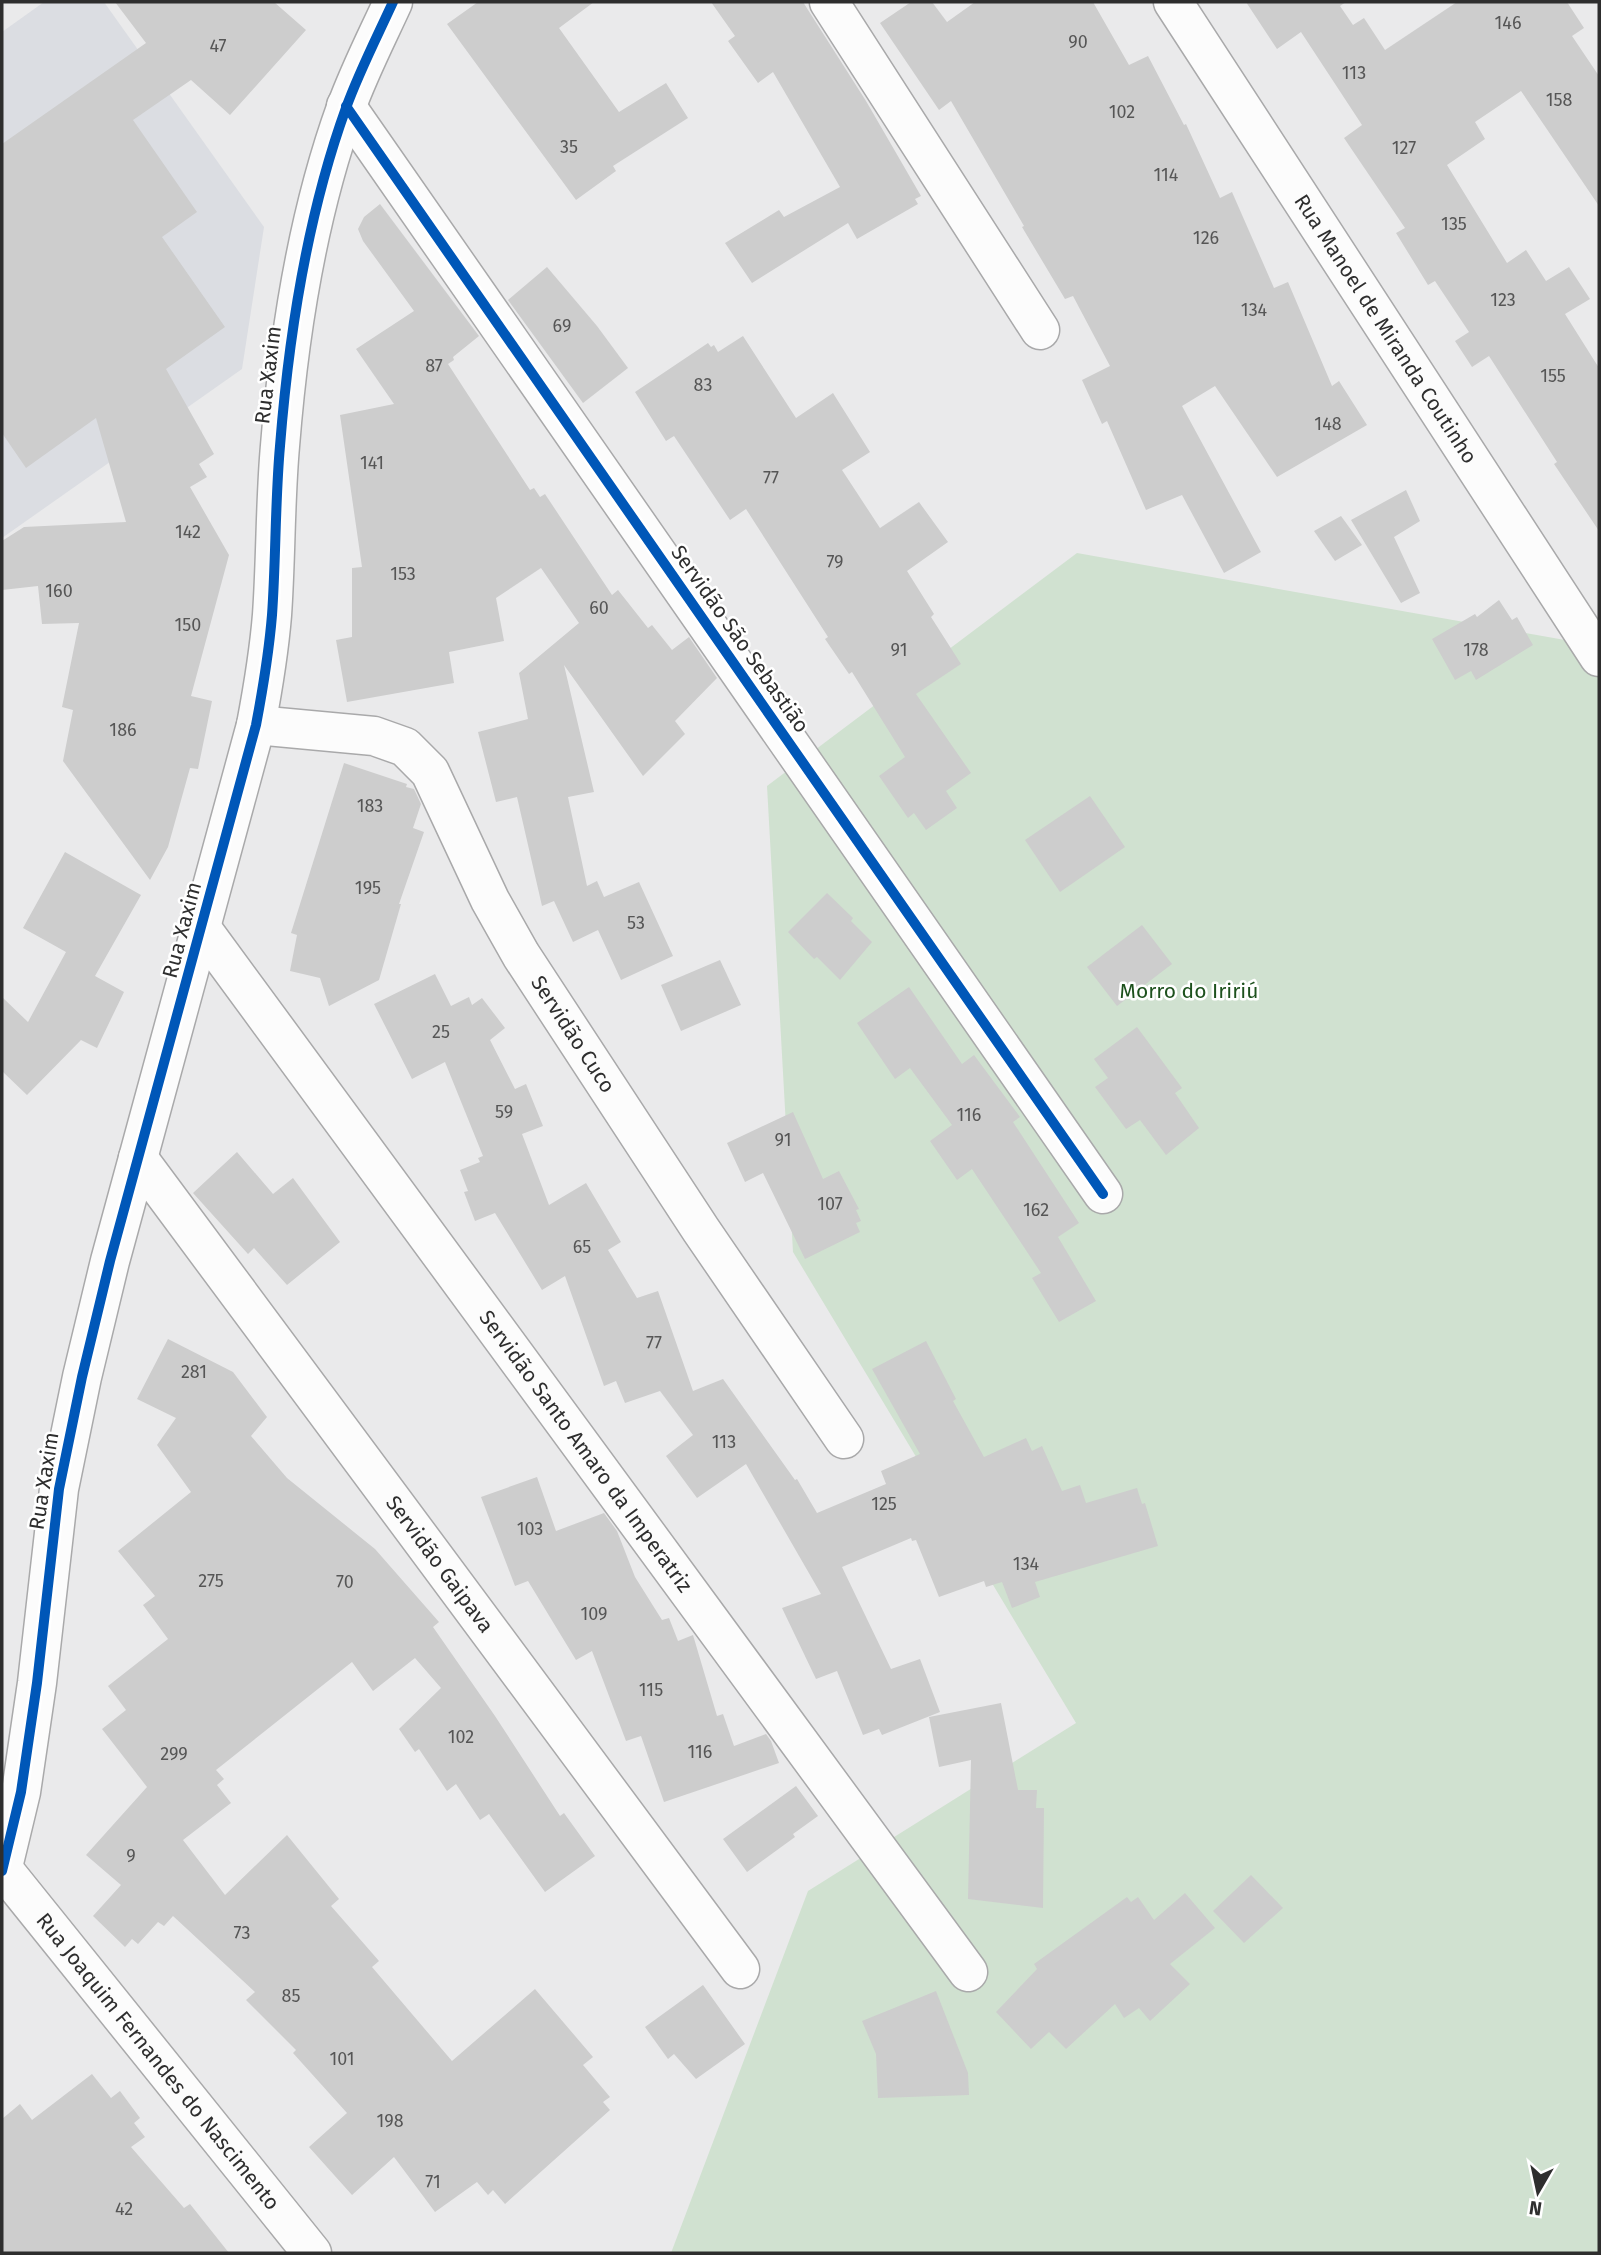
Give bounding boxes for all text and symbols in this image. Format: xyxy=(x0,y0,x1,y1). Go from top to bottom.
house number: 146 xyxy=(1495,12,1521,34)
house number: 90 xyxy=(1068,31,1088,53)
house number: 47 xyxy=(209,35,227,57)
house number: 113 xyxy=(1342,62,1366,84)
house number: 158 xyxy=(1546,89,1572,111)
house number: 102 xyxy=(1109,101,1135,123)
house number: 35 xyxy=(560,136,578,158)
house number: 127 xyxy=(1392,137,1416,159)
house number: 114 xyxy=(1154,164,1179,186)
street label: Rua Manoel de Miranda Coutinho xyxy=(1288,189,1483,469)
house number: 135 xyxy=(1441,213,1467,235)
house number: 126 xyxy=(1193,227,1219,249)
house number: 123 xyxy=(1490,289,1516,311)
house number: 134 xyxy=(1241,299,1268,321)
house number: 69 xyxy=(553,315,571,337)
street label: Rua Xaxim xyxy=(249,324,287,426)
house number: 87 xyxy=(425,355,443,377)
house number: 155 xyxy=(1540,365,1566,387)
house number: 83 xyxy=(694,374,712,396)
house number: 148 xyxy=(1314,413,1342,435)
house number: 141 xyxy=(360,452,384,474)
house number: 77 xyxy=(763,467,779,489)
house number: 142 xyxy=(175,521,201,543)
street label: Servidão São Sebastião xyxy=(665,540,815,738)
house number: 79 xyxy=(826,551,844,573)
house number: 153 xyxy=(390,563,416,585)
house number: 160 xyxy=(45,580,73,602)
house number: 60 xyxy=(589,597,609,619)
house number: 150 xyxy=(175,614,201,636)
house number: 91 xyxy=(891,639,907,661)
house number: 178 xyxy=(1463,639,1489,661)
house number: 186 xyxy=(109,719,137,741)
house number: 183 xyxy=(357,795,383,817)
house number: 195 xyxy=(355,877,381,899)
street label: Rua Xaxim xyxy=(157,879,207,981)
house number: 53 xyxy=(627,912,645,934)
street label: Servidão Cuco xyxy=(525,971,621,1098)
park label: Morro do Iririú xyxy=(1120,978,1258,1004)
house number: 25 xyxy=(432,1021,450,1043)
house number: 59 xyxy=(495,1101,513,1123)
house number: 116 xyxy=(957,1104,981,1126)
house number: 91 xyxy=(775,1129,791,1151)
house number: 107 xyxy=(817,1193,843,1215)
house number: 162 xyxy=(1023,1199,1049,1221)
house number: 65 xyxy=(573,1236,591,1258)
street label: Servidão Santo Amaro da Imperatriz xyxy=(473,1305,698,1597)
house number: 77 xyxy=(646,1332,662,1354)
house number: 281 xyxy=(181,1361,207,1383)
street label: Rua Xaxim xyxy=(23,1430,65,1532)
house number: 113 xyxy=(712,1431,736,1453)
street label: Servidão Gaipava xyxy=(380,1490,499,1638)
house number: 125 xyxy=(871,1493,897,1515)
house number: 103 xyxy=(517,1518,543,1540)
house number: 134 xyxy=(1013,1553,1040,1575)
house number: 275 xyxy=(198,1570,224,1592)
house number: 70 xyxy=(336,1571,354,1593)
house number: 109 xyxy=(580,1603,608,1625)
house number: 115 xyxy=(639,1679,663,1701)
house number: 102 xyxy=(448,1726,474,1748)
house number: 116 xyxy=(688,1741,712,1763)
house number: 299 xyxy=(160,1743,188,1765)
house number: 9 xyxy=(126,1845,136,1867)
street label: Rua Joaquim Fernandes do Nascimento xyxy=(31,1908,285,2215)
house number: 73 xyxy=(234,1922,250,1944)
house number: 85 xyxy=(282,1985,300,2007)
house number: 101 xyxy=(329,2048,355,2070)
house number: 198 xyxy=(376,2110,404,2132)
north arrow xyxy=(1503,2157,1573,2227)
house number: 71 xyxy=(425,2171,441,2193)
text: N xyxy=(1527,2196,1543,2221)
house number: 42 xyxy=(115,2198,133,2220)

